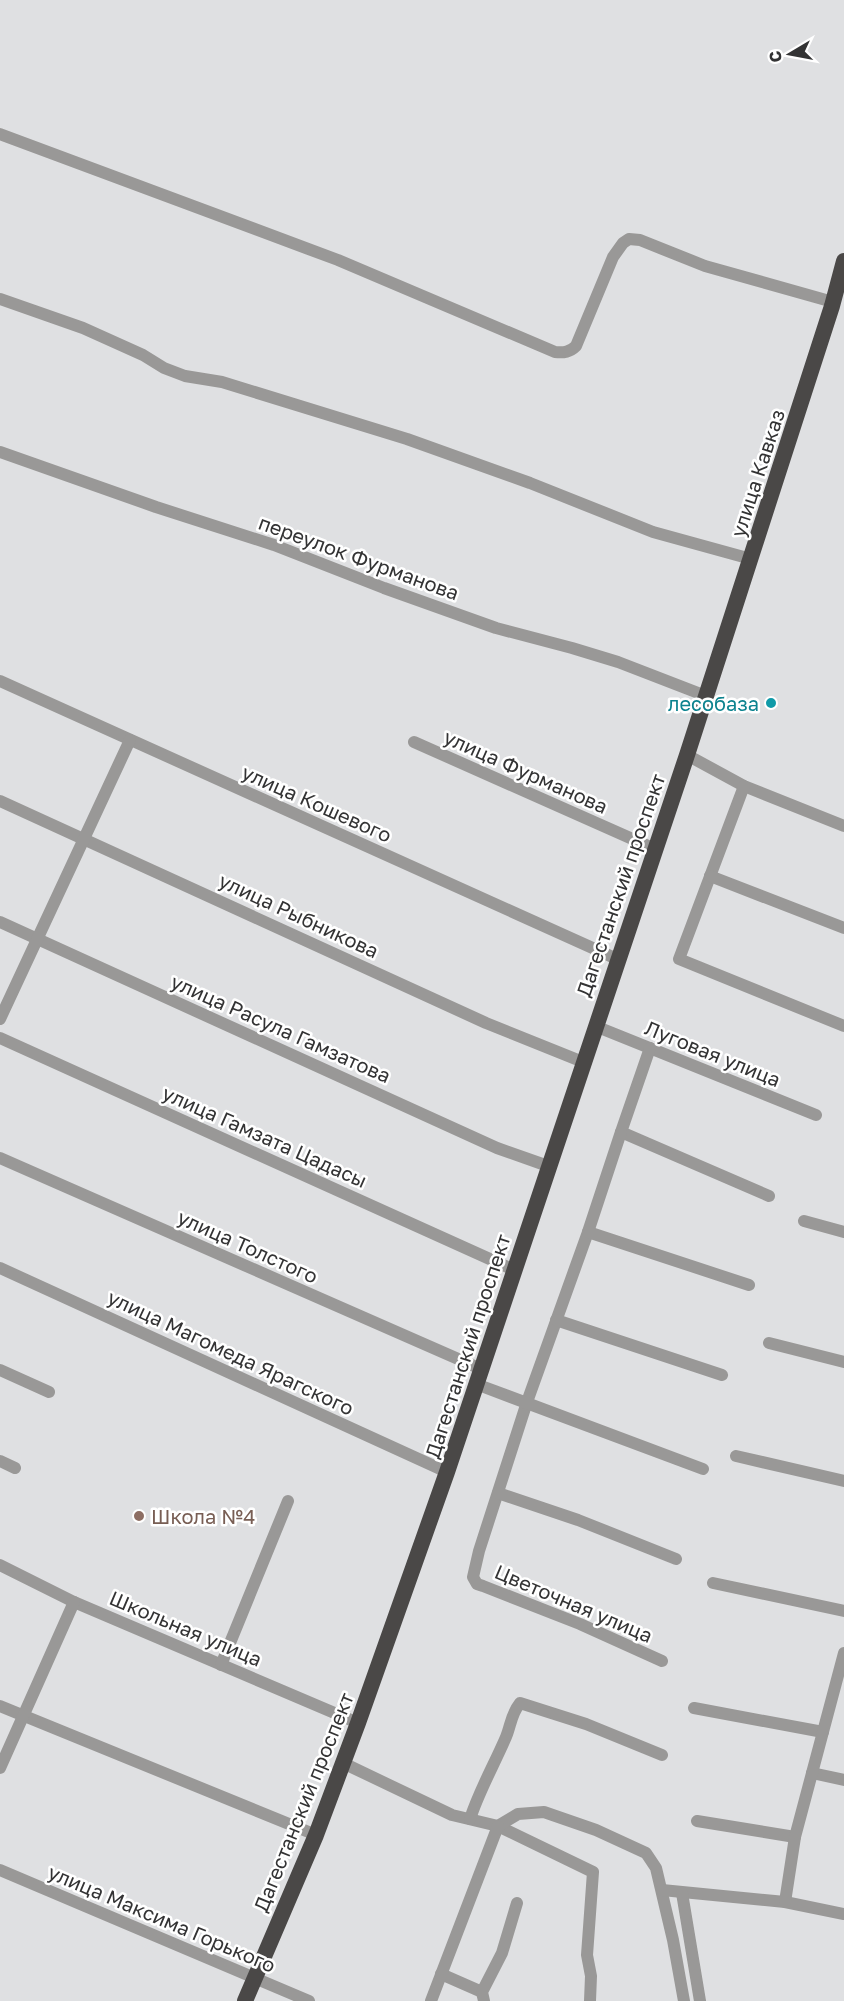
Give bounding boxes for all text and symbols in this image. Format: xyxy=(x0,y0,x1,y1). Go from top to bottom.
north arrow xyxy=(760,24,820,84)
text: С xyxy=(764,49,786,64)
street label: улица Кавказ xyxy=(725,406,789,540)
street label: переулок Фурманова xyxy=(256,510,462,604)
place label: лесобаза xyxy=(668,691,759,715)
marker: лесобаза xyxy=(764,696,778,710)
street label: улица Фурманова xyxy=(440,724,612,818)
street label: улица Кошевого xyxy=(238,759,396,847)
street label: Дагестанский проспект xyxy=(571,770,670,1000)
street label: улица Рыбникова xyxy=(215,868,383,962)
street label: улица Расула Гамзатова xyxy=(167,969,395,1087)
street label: Луговая улица xyxy=(642,1015,784,1091)
street label: улица Гамзата Цадасы xyxy=(159,1080,371,1192)
street label: улица Толстого xyxy=(174,1204,322,1288)
street label: Дагестанский проспект xyxy=(419,1231,515,1461)
street label: улица Магомеда Ярагского xyxy=(104,1284,358,1420)
place label: Школа №4 xyxy=(151,1504,255,1528)
marker: Школа №4 xyxy=(132,1509,146,1523)
street label: Цветочная улица xyxy=(491,1559,657,1647)
street label: Школьная улица xyxy=(106,1585,266,1671)
street label: Дагестанский проспект xyxy=(248,1689,358,1915)
street label: улица Максима Горького xyxy=(45,1859,279,1977)

